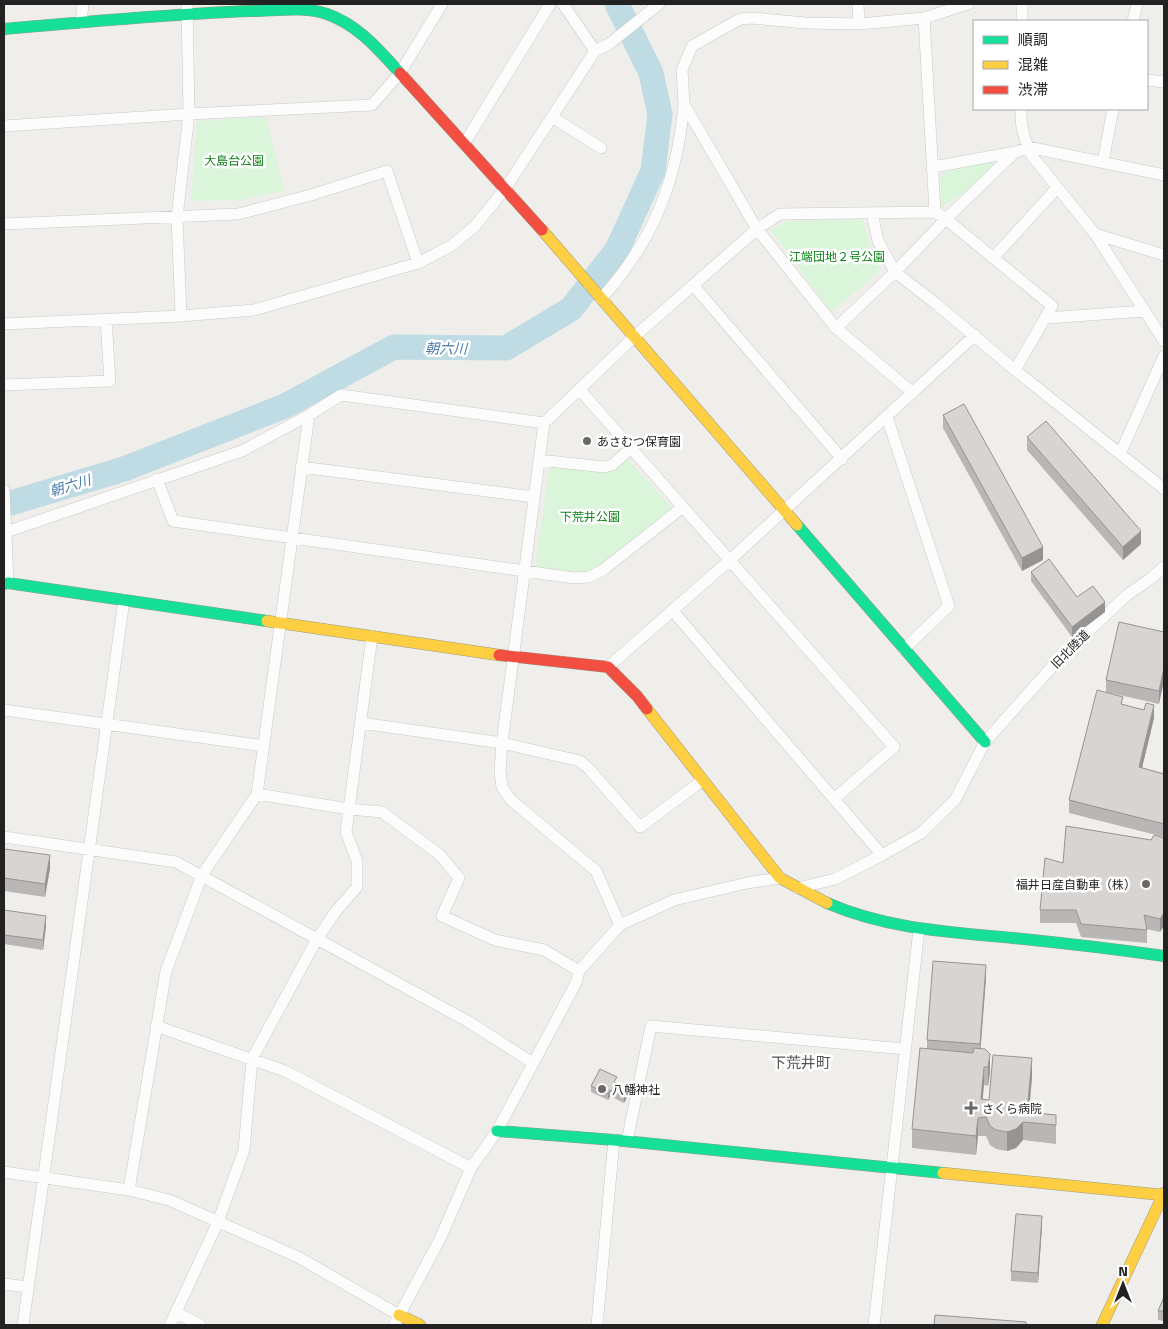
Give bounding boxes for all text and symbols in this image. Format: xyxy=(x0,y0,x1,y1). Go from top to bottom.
legend xyxy=(973,20,1148,110)
text: 順調 xyxy=(1018,28,1048,51)
text: 混雑 xyxy=(1018,53,1048,76)
text: 渋滞 xyxy=(1018,78,1048,101)
park label: 大島台公園 xyxy=(204,151,264,170)
park label: 江端団地２号公園 xyxy=(789,247,885,266)
water label: 朝六川 xyxy=(425,337,469,359)
place label: あさむつ保育園 xyxy=(597,432,681,451)
marker: あさむつ保育園 xyxy=(581,435,593,447)
water label: 朝六川 xyxy=(47,468,95,501)
park label: 下荒井公園 xyxy=(560,507,620,526)
street label: 旧北陸道 xyxy=(1046,625,1094,673)
place label: 福井日産自動車（株） xyxy=(1016,875,1136,894)
marker: 福井日産自動車（株） xyxy=(1140,878,1152,890)
district label: 下荒井町 xyxy=(771,1051,831,1074)
place label: 八幡神社 xyxy=(612,1080,660,1099)
marker: 八幡神社 xyxy=(596,1083,608,1095)
place label: さくら病院 xyxy=(982,1099,1042,1118)
marker: さくら病院 xyxy=(964,1101,978,1115)
north arrow xyxy=(1098,1259,1148,1309)
text: N xyxy=(1118,1260,1128,1281)

